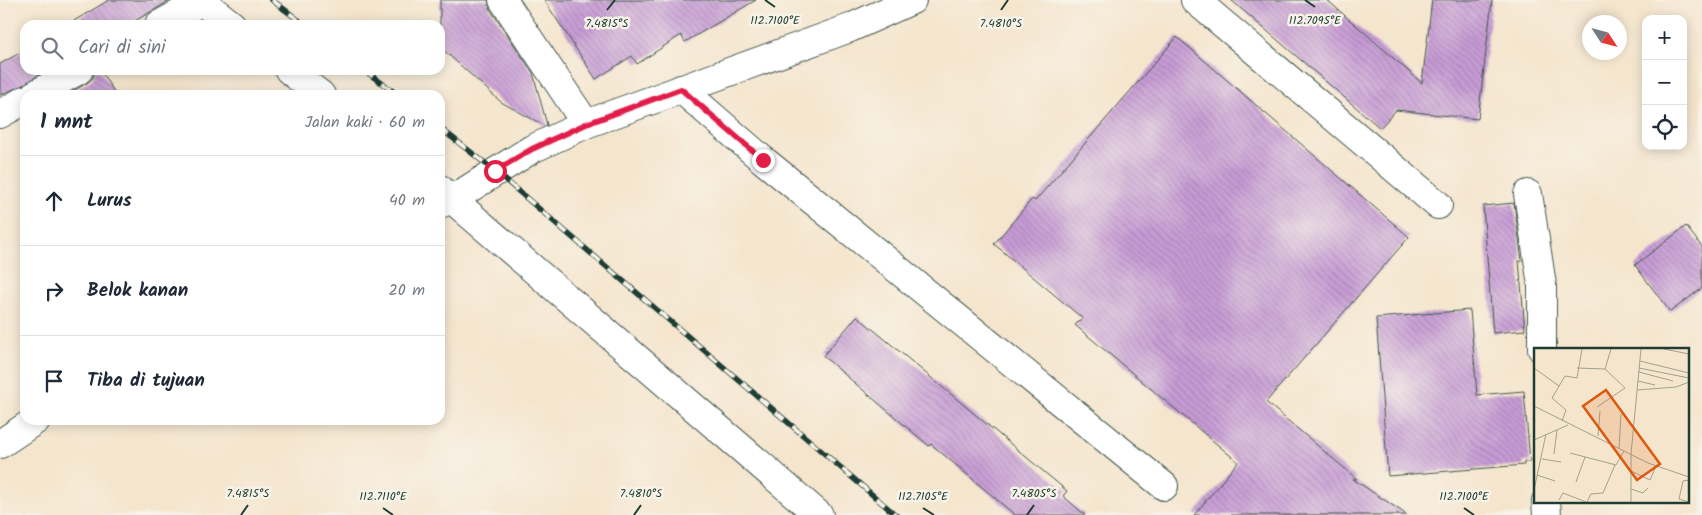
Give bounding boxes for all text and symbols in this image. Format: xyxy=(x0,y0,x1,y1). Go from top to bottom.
text: 112.7100°E xyxy=(750,11,801,30)
text: 112.7095°E xyxy=(1289,11,1342,30)
text: 7.4815°S xyxy=(586,14,629,33)
text: 7.4810°S xyxy=(980,14,1023,33)
north arrow xyxy=(1582,15,1627,60)
map controls xyxy=(1642,15,1687,150)
button: + xyxy=(1642,15,1687,60)
search box xyxy=(20,20,445,75)
text: Cari di sini xyxy=(78,33,166,63)
icon: search xyxy=(38,34,66,62)
button: − xyxy=(1642,60,1687,105)
button: locate xyxy=(1642,105,1687,150)
text: 1 mnt xyxy=(40,106,93,139)
text: Jalan kaki · 60 m xyxy=(305,110,425,135)
route end xyxy=(752,149,775,172)
route start xyxy=(484,160,507,183)
text: Lurus xyxy=(87,186,132,216)
icon: ahead xyxy=(40,187,68,215)
text: 40 m xyxy=(389,188,425,213)
text: Belok kanan xyxy=(87,276,188,306)
icon: right xyxy=(40,277,68,305)
text: 20 m xyxy=(389,278,425,303)
inset map xyxy=(1534,348,1690,502)
text: Tiba di tujuan xyxy=(87,366,205,396)
icon: arrive xyxy=(40,367,68,395)
text: 7.4815°S xyxy=(227,484,270,503)
text: 7.4810°S xyxy=(620,484,663,503)
text: 7.4805°S xyxy=(1011,484,1057,503)
text: 112.7110°E xyxy=(359,487,408,506)
text: 112.7105°E xyxy=(898,487,949,506)
text: 112.7100°E xyxy=(1439,487,1490,506)

